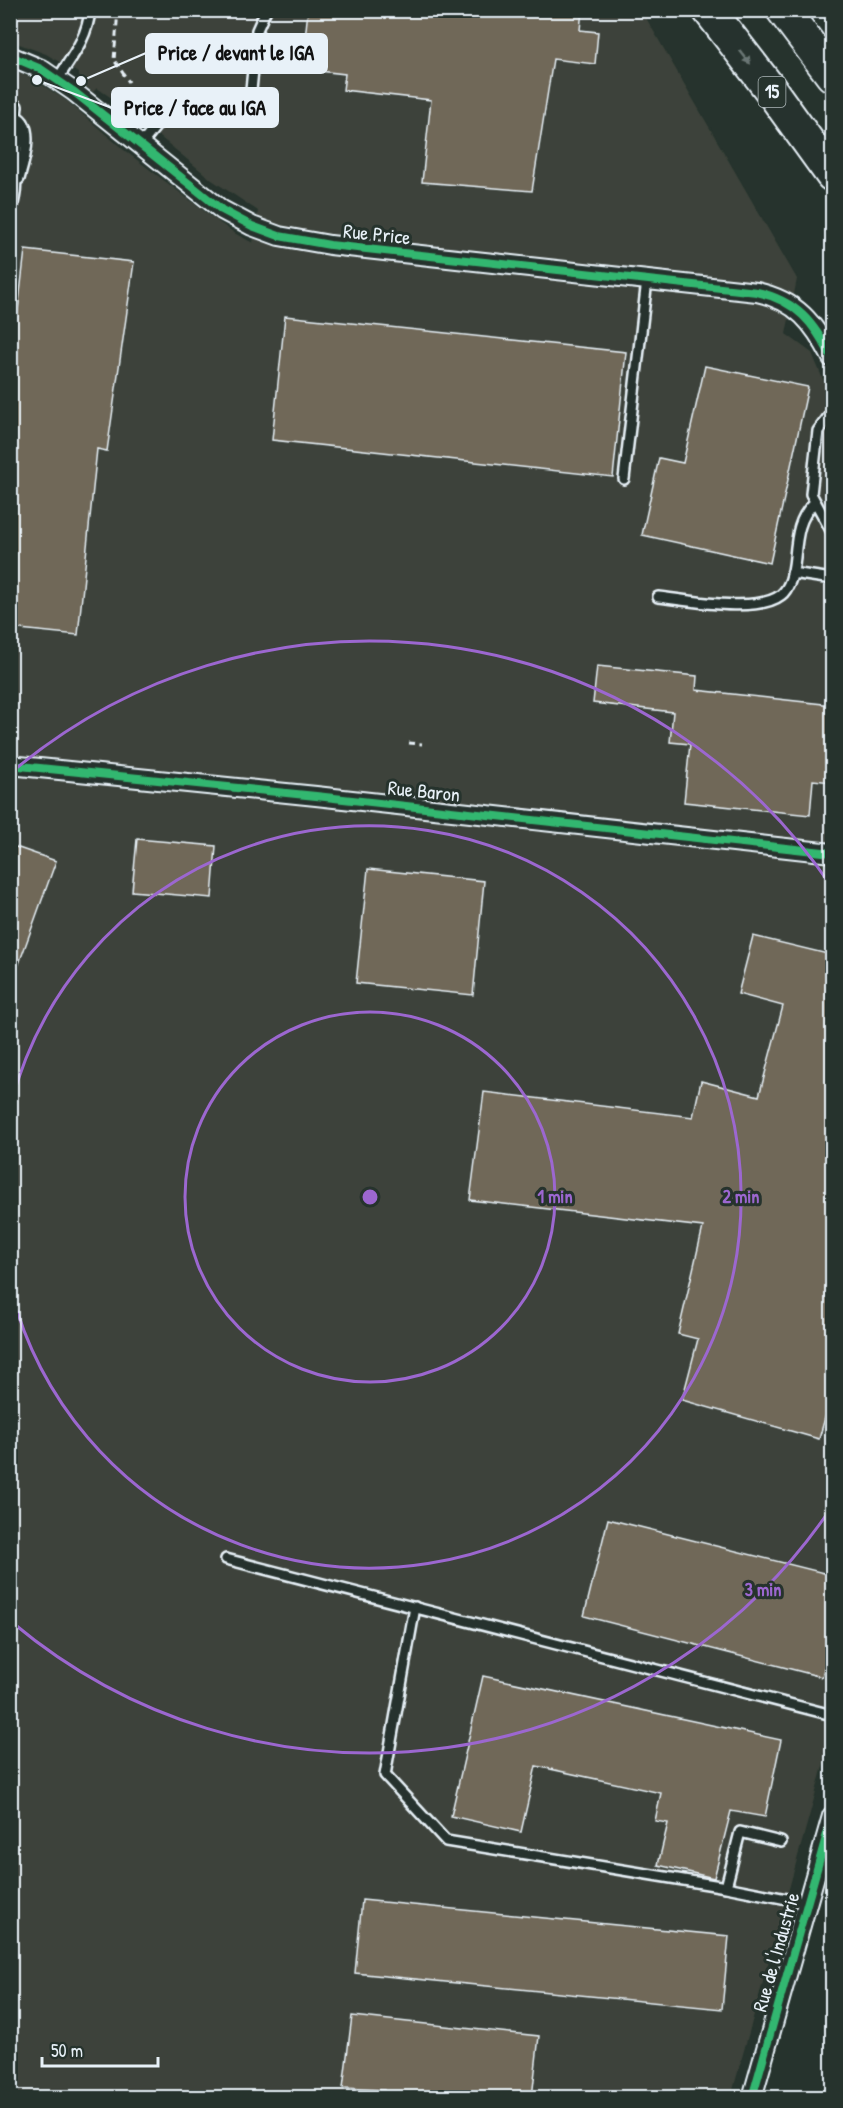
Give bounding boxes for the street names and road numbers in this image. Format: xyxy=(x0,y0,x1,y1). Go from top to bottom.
road number: 15 xyxy=(758,77,786,107)
street label: Rue Price xyxy=(342,217,412,250)
street label: Rue Baron xyxy=(387,773,461,808)
street label: Rue de l'Industrie xyxy=(746,1889,805,2015)

